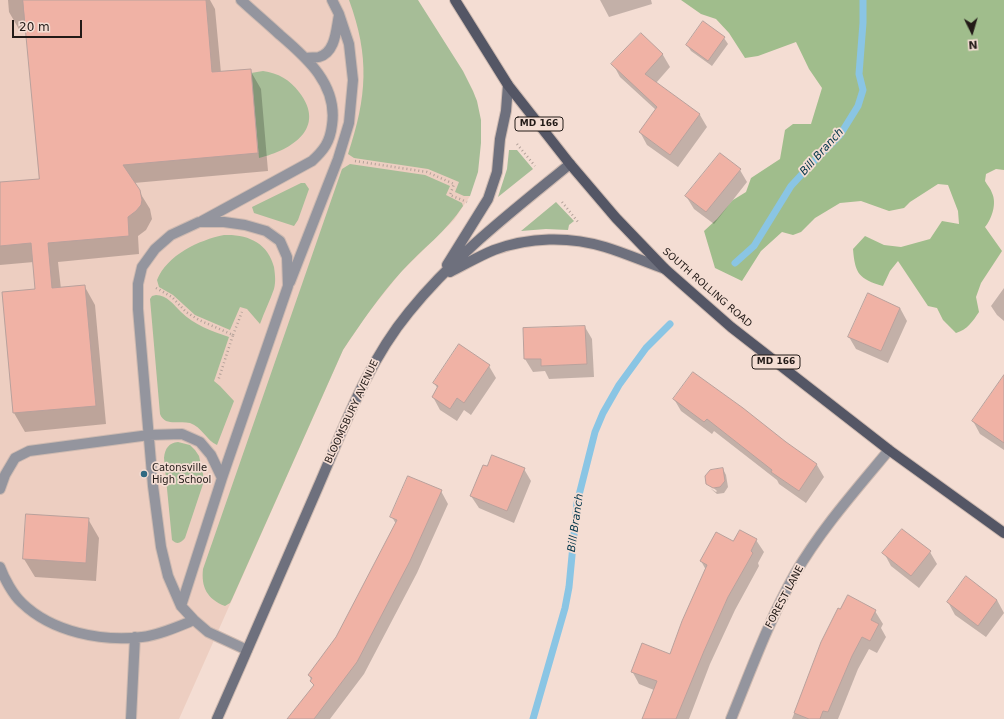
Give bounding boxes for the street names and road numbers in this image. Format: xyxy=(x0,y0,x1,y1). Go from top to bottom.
road number: MD 166 xyxy=(515,117,563,131)
street label: SOUTH ROLLING ROAD xyxy=(660,246,754,330)
road number: MD 166 xyxy=(752,355,800,369)
street label: BLOOMSBURY AVENUE xyxy=(323,358,381,466)
street label: FOREST LANE xyxy=(764,564,806,630)

